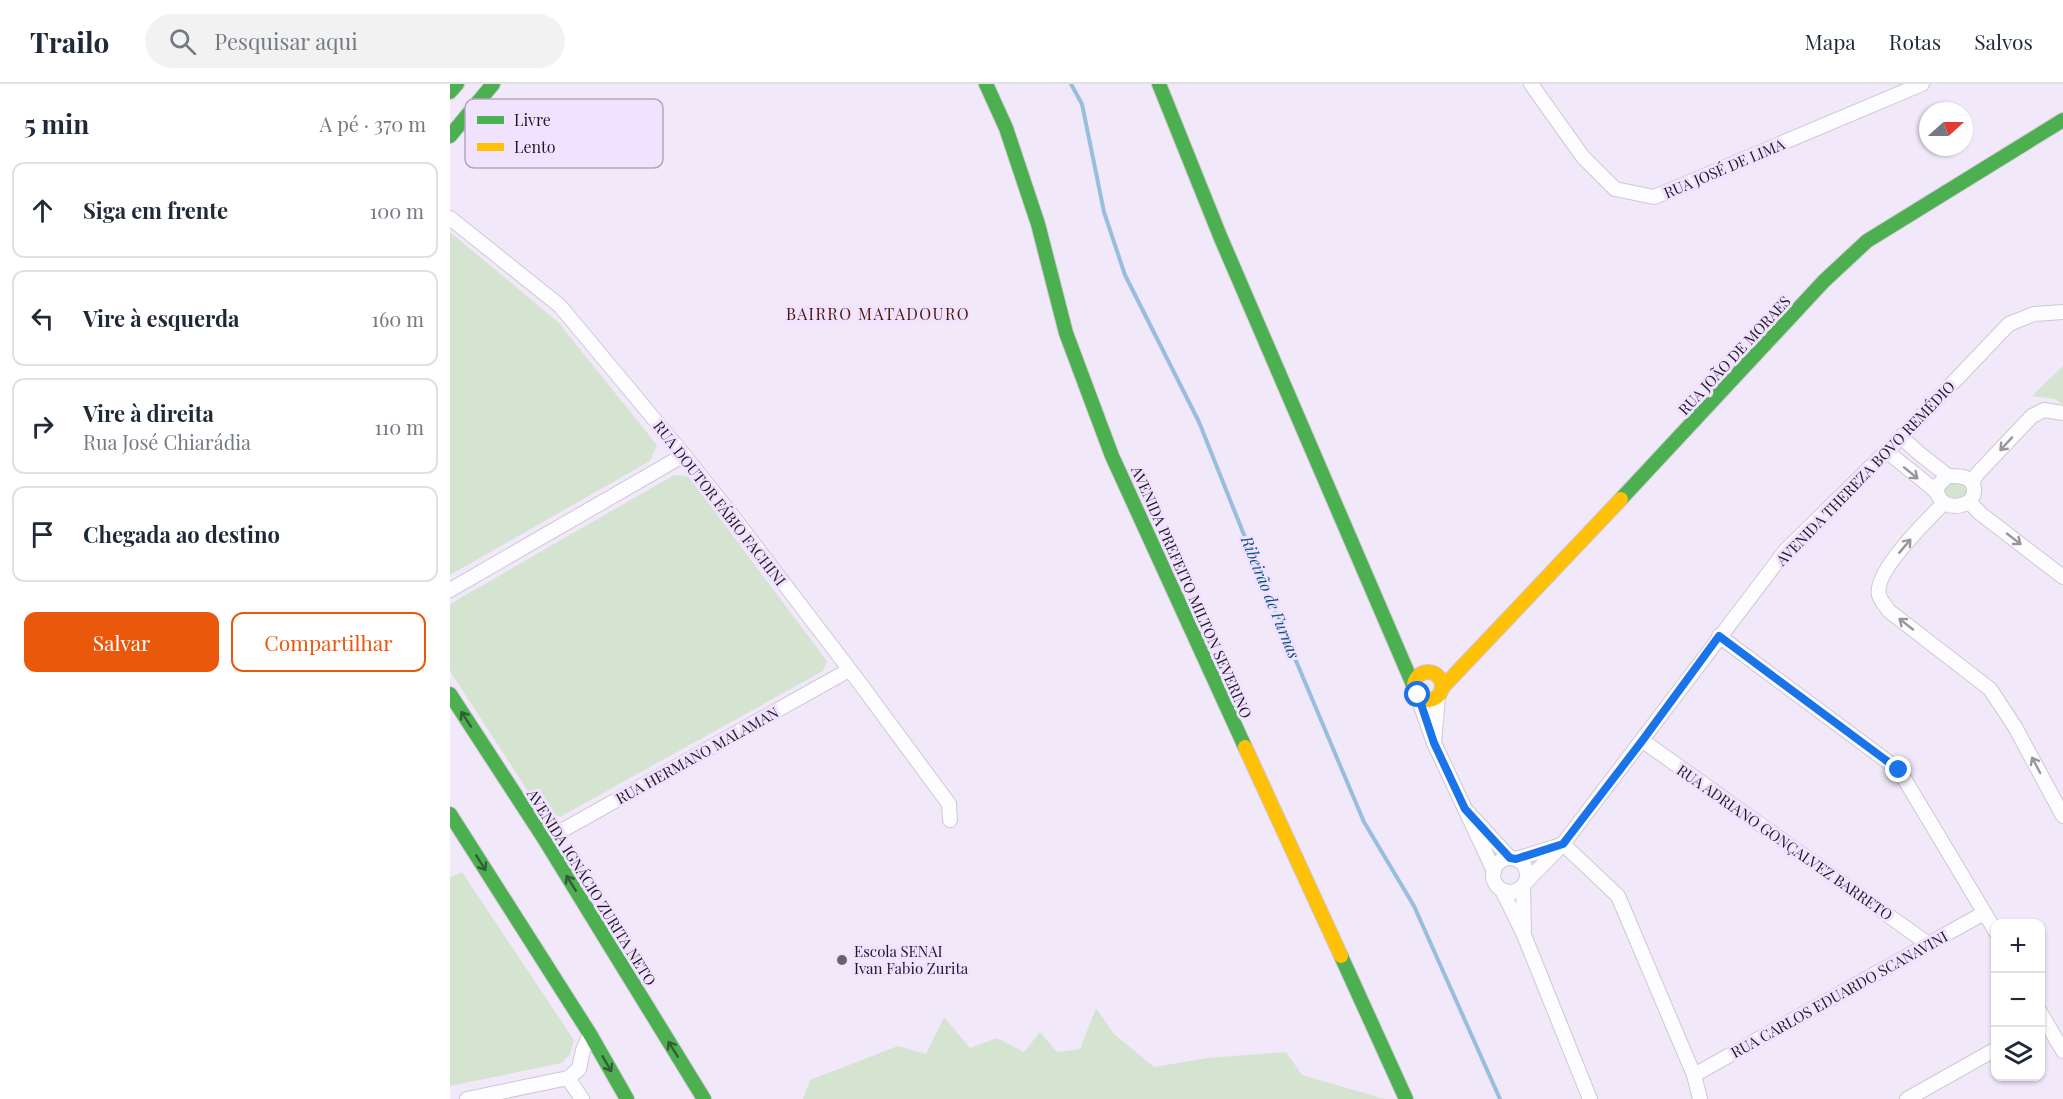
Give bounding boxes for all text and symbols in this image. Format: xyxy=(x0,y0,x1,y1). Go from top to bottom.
search box xyxy=(145,14,565,68)
text: Trailo xyxy=(30,23,109,60)
icon: search xyxy=(166,25,199,58)
text: Pesquisar aqui xyxy=(214,26,358,56)
text: Mapa xyxy=(1805,27,1856,55)
text: Rotas xyxy=(1889,27,1941,55)
text: Salvos xyxy=(1974,27,2033,55)
legend xyxy=(465,99,663,168)
north arrow xyxy=(1919,102,1973,156)
text: 5 min xyxy=(24,106,89,141)
text: Livre xyxy=(514,109,551,130)
text: A pé · 370 m xyxy=(320,110,426,137)
street label: RUA JOSÉ DE LIMA xyxy=(1661,133,1788,202)
text: Lento xyxy=(514,136,556,157)
icon: ahead xyxy=(26,194,59,227)
text: Siga em frente xyxy=(83,195,228,225)
text: 100 m xyxy=(370,197,424,224)
street label: RUA JOÃO DE MORAES xyxy=(1673,291,1795,419)
icon: left xyxy=(26,302,59,335)
text: Vire à esquerda xyxy=(83,303,240,333)
district label: BAIRRO MATADOURO xyxy=(786,303,970,324)
text: 160 m xyxy=(372,305,424,332)
street label: AVENIDA THEREZA BOVO REMÉDIO xyxy=(1771,376,1959,570)
text: Vire à direita xyxy=(83,398,214,428)
icon: right xyxy=(26,410,59,443)
text: 110 m xyxy=(374,413,424,440)
street label: RUA DOUTOR FÁBIO FACHINI xyxy=(649,416,791,590)
text: Rua José Chiarádia xyxy=(83,428,251,455)
one-way arrow xyxy=(1999,436,2013,451)
street label: AVENIDA PREFEITO MILTON SEVERINO xyxy=(1127,462,1257,721)
one-way arrow xyxy=(1902,466,1918,479)
icon: arrive xyxy=(26,518,59,551)
text: Chegada ao destino xyxy=(83,519,280,549)
water label: Ribeirão de Furnas xyxy=(1236,532,1305,661)
one-way arrow xyxy=(2005,533,2021,546)
one-way arrow xyxy=(1898,538,1911,554)
button: Salvar xyxy=(24,612,219,672)
button: Compartilhar xyxy=(231,612,426,672)
one-way arrow xyxy=(1898,617,1914,630)
route start xyxy=(1404,681,1430,707)
street label: RUA HERMANO MALAMAN xyxy=(612,702,782,808)
one-way arrow xyxy=(460,711,472,727)
route end xyxy=(1885,756,1911,782)
one-way arrow xyxy=(2030,756,2041,774)
street label: RUA ADRIANO GONÇALVEZ BARRETO xyxy=(1673,760,1897,924)
street label: AVENIDA IGNÁCIO ZURITA NETO xyxy=(523,784,661,989)
one-way arrow xyxy=(476,854,488,871)
one-way arrow xyxy=(565,875,577,892)
map controls xyxy=(1991,919,2045,1081)
button: + xyxy=(1991,919,2045,973)
street label: RUA CARLOS EDUARDO SCANAVINI xyxy=(1727,926,1951,1062)
place label: Escola SENAI Ivan Fabio Zurita xyxy=(854,941,969,978)
marker: Escola SENAI Ivan Fabio Zurita xyxy=(835,953,849,967)
button: − xyxy=(1991,973,2045,1027)
button: layers xyxy=(1991,1027,2045,1081)
one-way arrow xyxy=(667,1041,679,1058)
one-way arrow xyxy=(601,1055,613,1072)

